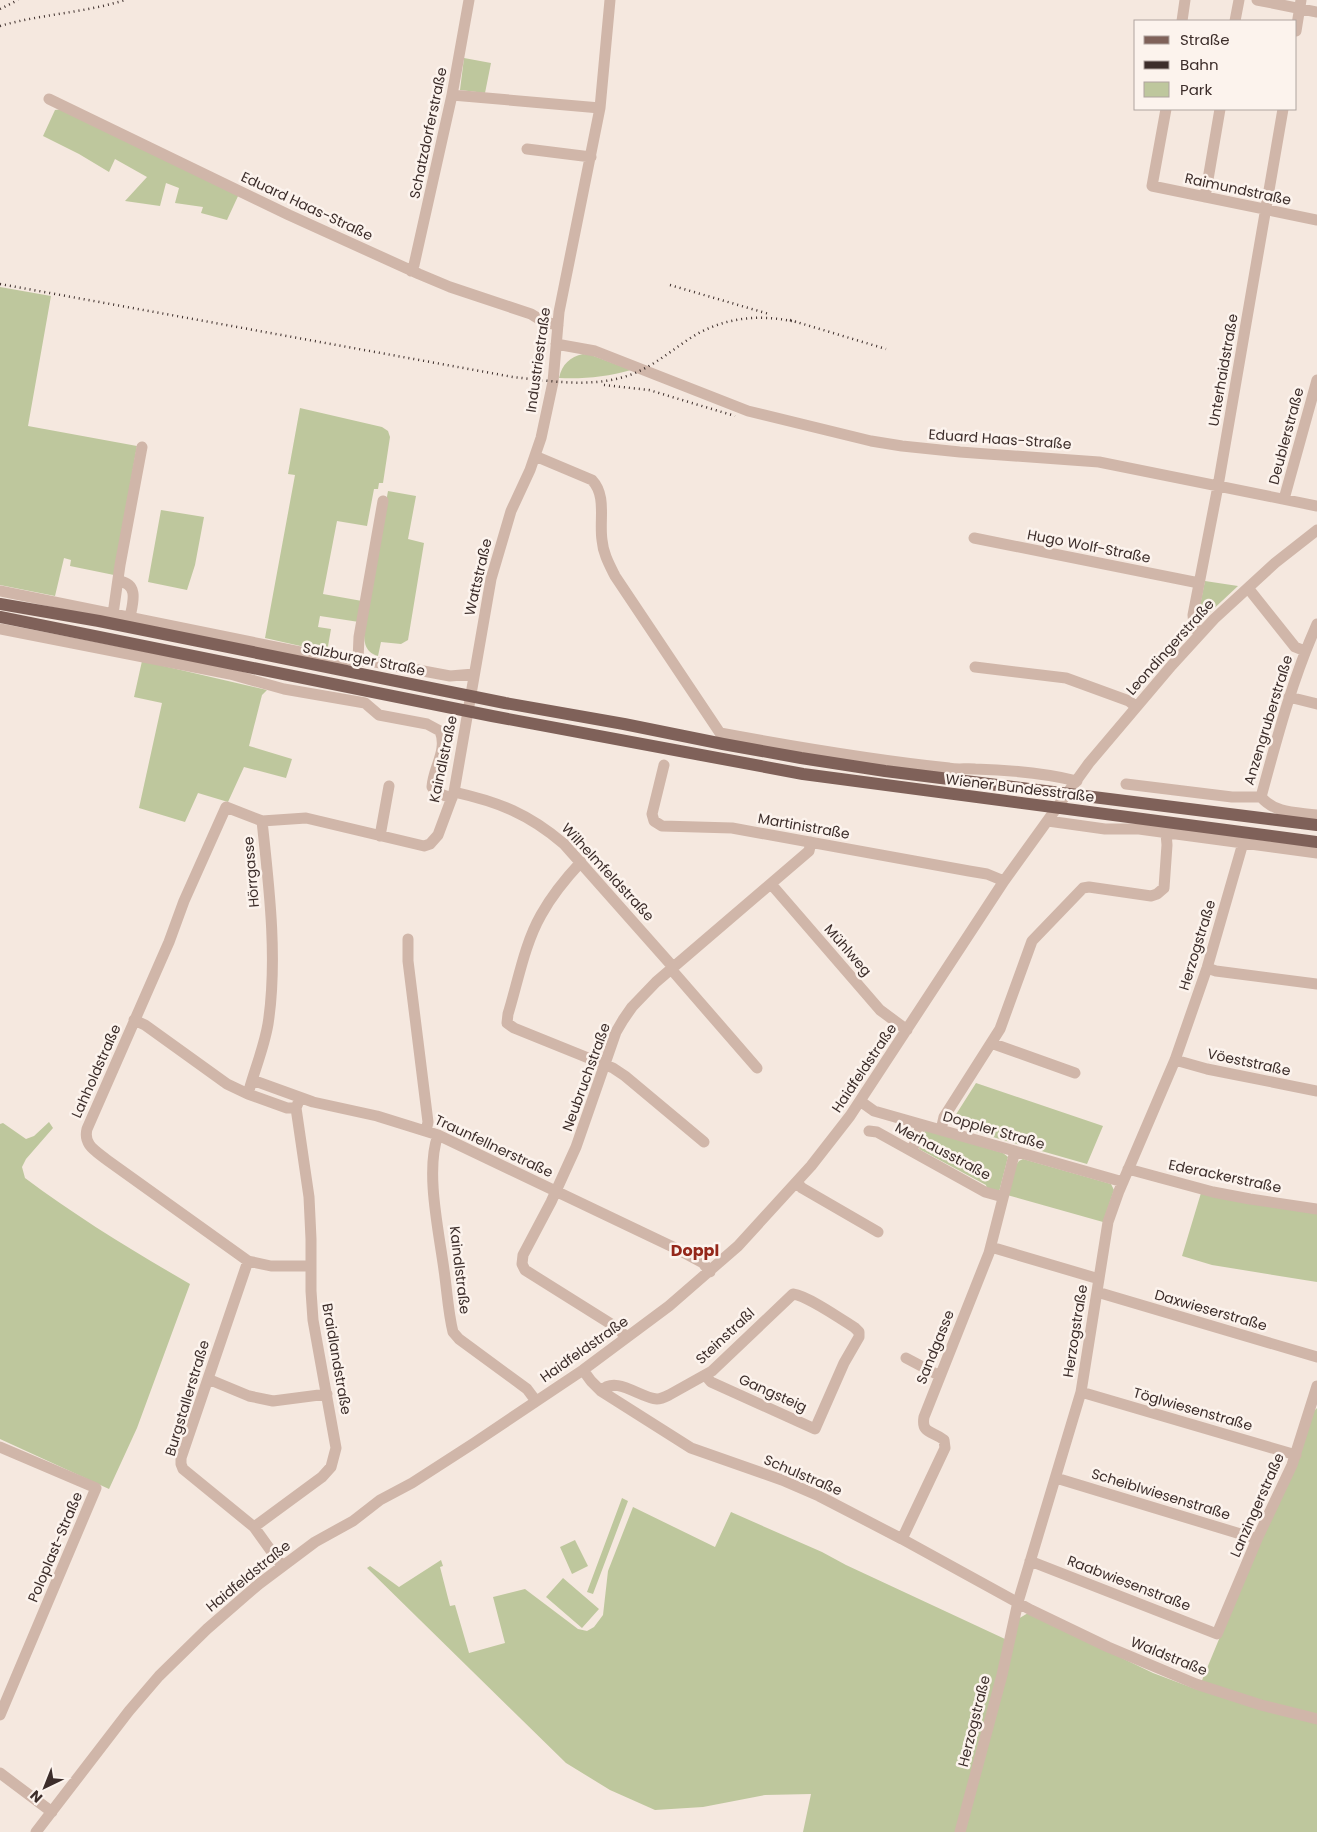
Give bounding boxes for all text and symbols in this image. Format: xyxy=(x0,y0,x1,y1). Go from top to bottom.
legend xyxy=(1134,20,1297,110)
text: Straße xyxy=(1180,29,1230,50)
text: Bahn xyxy=(1180,54,1219,75)
street label: Schatzdorferstraße xyxy=(404,65,452,201)
text: Park xyxy=(1180,79,1212,100)
street label: Eduard Haas-Straße xyxy=(238,167,376,245)
street label: Raimundstraße xyxy=(1183,168,1293,210)
street label: Industriestraße xyxy=(521,306,555,414)
street label: Unterhaidstraße xyxy=(1203,312,1243,428)
street label: Deublerstraße xyxy=(1263,385,1309,487)
street label: Eduard Haas-Straße xyxy=(928,424,1073,454)
street label: Hugo Wolf-Straße xyxy=(1026,524,1153,568)
street label: Wattstraße xyxy=(459,536,497,618)
street label: Leondingerstraße xyxy=(1121,594,1219,699)
street label: Salzburger Straße xyxy=(301,637,427,681)
street label: Anzengruberstraße xyxy=(1239,652,1297,787)
street label: Kaindlstraße xyxy=(424,713,462,804)
street label: Wiener Bundesstraße xyxy=(945,769,1096,807)
street label: Martinistraße xyxy=(756,808,852,844)
street label: Wilhelmfeldstraße xyxy=(557,819,659,926)
street label: Hörrgasse xyxy=(238,835,264,908)
street label: Herzogstraße xyxy=(1174,897,1220,993)
street label: Mühlweg xyxy=(820,920,876,980)
street label: Haidfeldstraße xyxy=(827,1019,901,1117)
street label: Neubruchstraße xyxy=(557,1020,615,1134)
street label: Lahholdstraße xyxy=(66,1021,126,1121)
street label: Vöeststraße xyxy=(1205,1043,1293,1081)
street label: Doppler Straße xyxy=(941,1106,1048,1154)
street label: Traunfellnerstraße xyxy=(432,1110,557,1182)
street label: Merhausstraße xyxy=(892,1117,995,1185)
street label: Ederackerstraße xyxy=(1167,1154,1284,1198)
street label: Kaindlstraße xyxy=(445,1225,475,1315)
district label: Doppl xyxy=(671,1239,719,1262)
street label: Herzogstraße xyxy=(1058,1283,1092,1379)
street label: Daxwieserstraße xyxy=(1152,1284,1270,1336)
street label: Braidlandstraße xyxy=(317,1302,357,1417)
street label: Steinstraßl xyxy=(691,1303,759,1369)
street label: Sandgasse xyxy=(911,1307,959,1387)
street label: Haidfeldstraße xyxy=(536,1311,632,1387)
street label: Burgstallerstraße xyxy=(160,1337,214,1458)
street label: Gangsteig xyxy=(736,1369,810,1417)
street label: Töglwiesenstraße xyxy=(1131,1382,1255,1436)
street label: Schulstraße xyxy=(761,1450,846,1501)
street label: Lanzingerstraße xyxy=(1225,1450,1289,1560)
street label: Scheiblwiesenstraße xyxy=(1089,1463,1233,1525)
street label: Poloplast-Straße xyxy=(23,1488,87,1605)
street label: Haidfeldstraße xyxy=(201,1535,295,1616)
street label: Raabwiesenstraße xyxy=(1064,1550,1194,1616)
street label: Waldstraße xyxy=(1128,1631,1211,1681)
street label: Herzogstraße xyxy=(953,1673,995,1769)
north arrow xyxy=(20,1762,70,1812)
text: N xyxy=(25,1786,47,1807)

